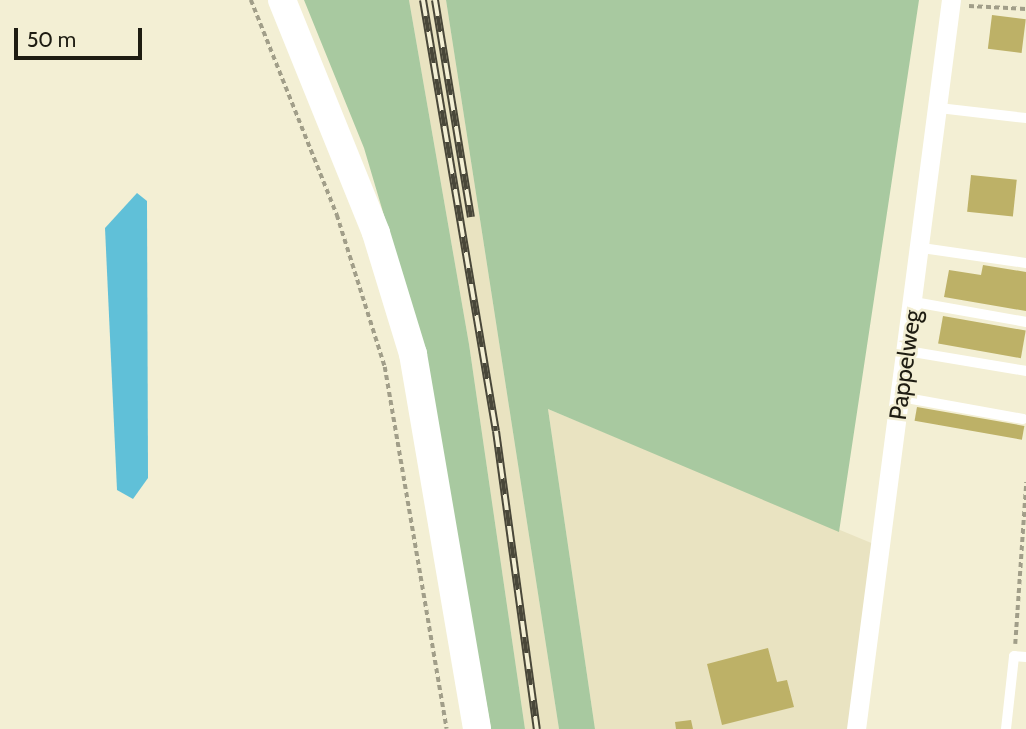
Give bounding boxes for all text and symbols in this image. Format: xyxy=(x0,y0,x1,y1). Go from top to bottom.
scale bar xyxy=(18,14,145,58)
text: 50 m xyxy=(27,27,76,52)
street label: Pappelweg xyxy=(883,308,927,422)

